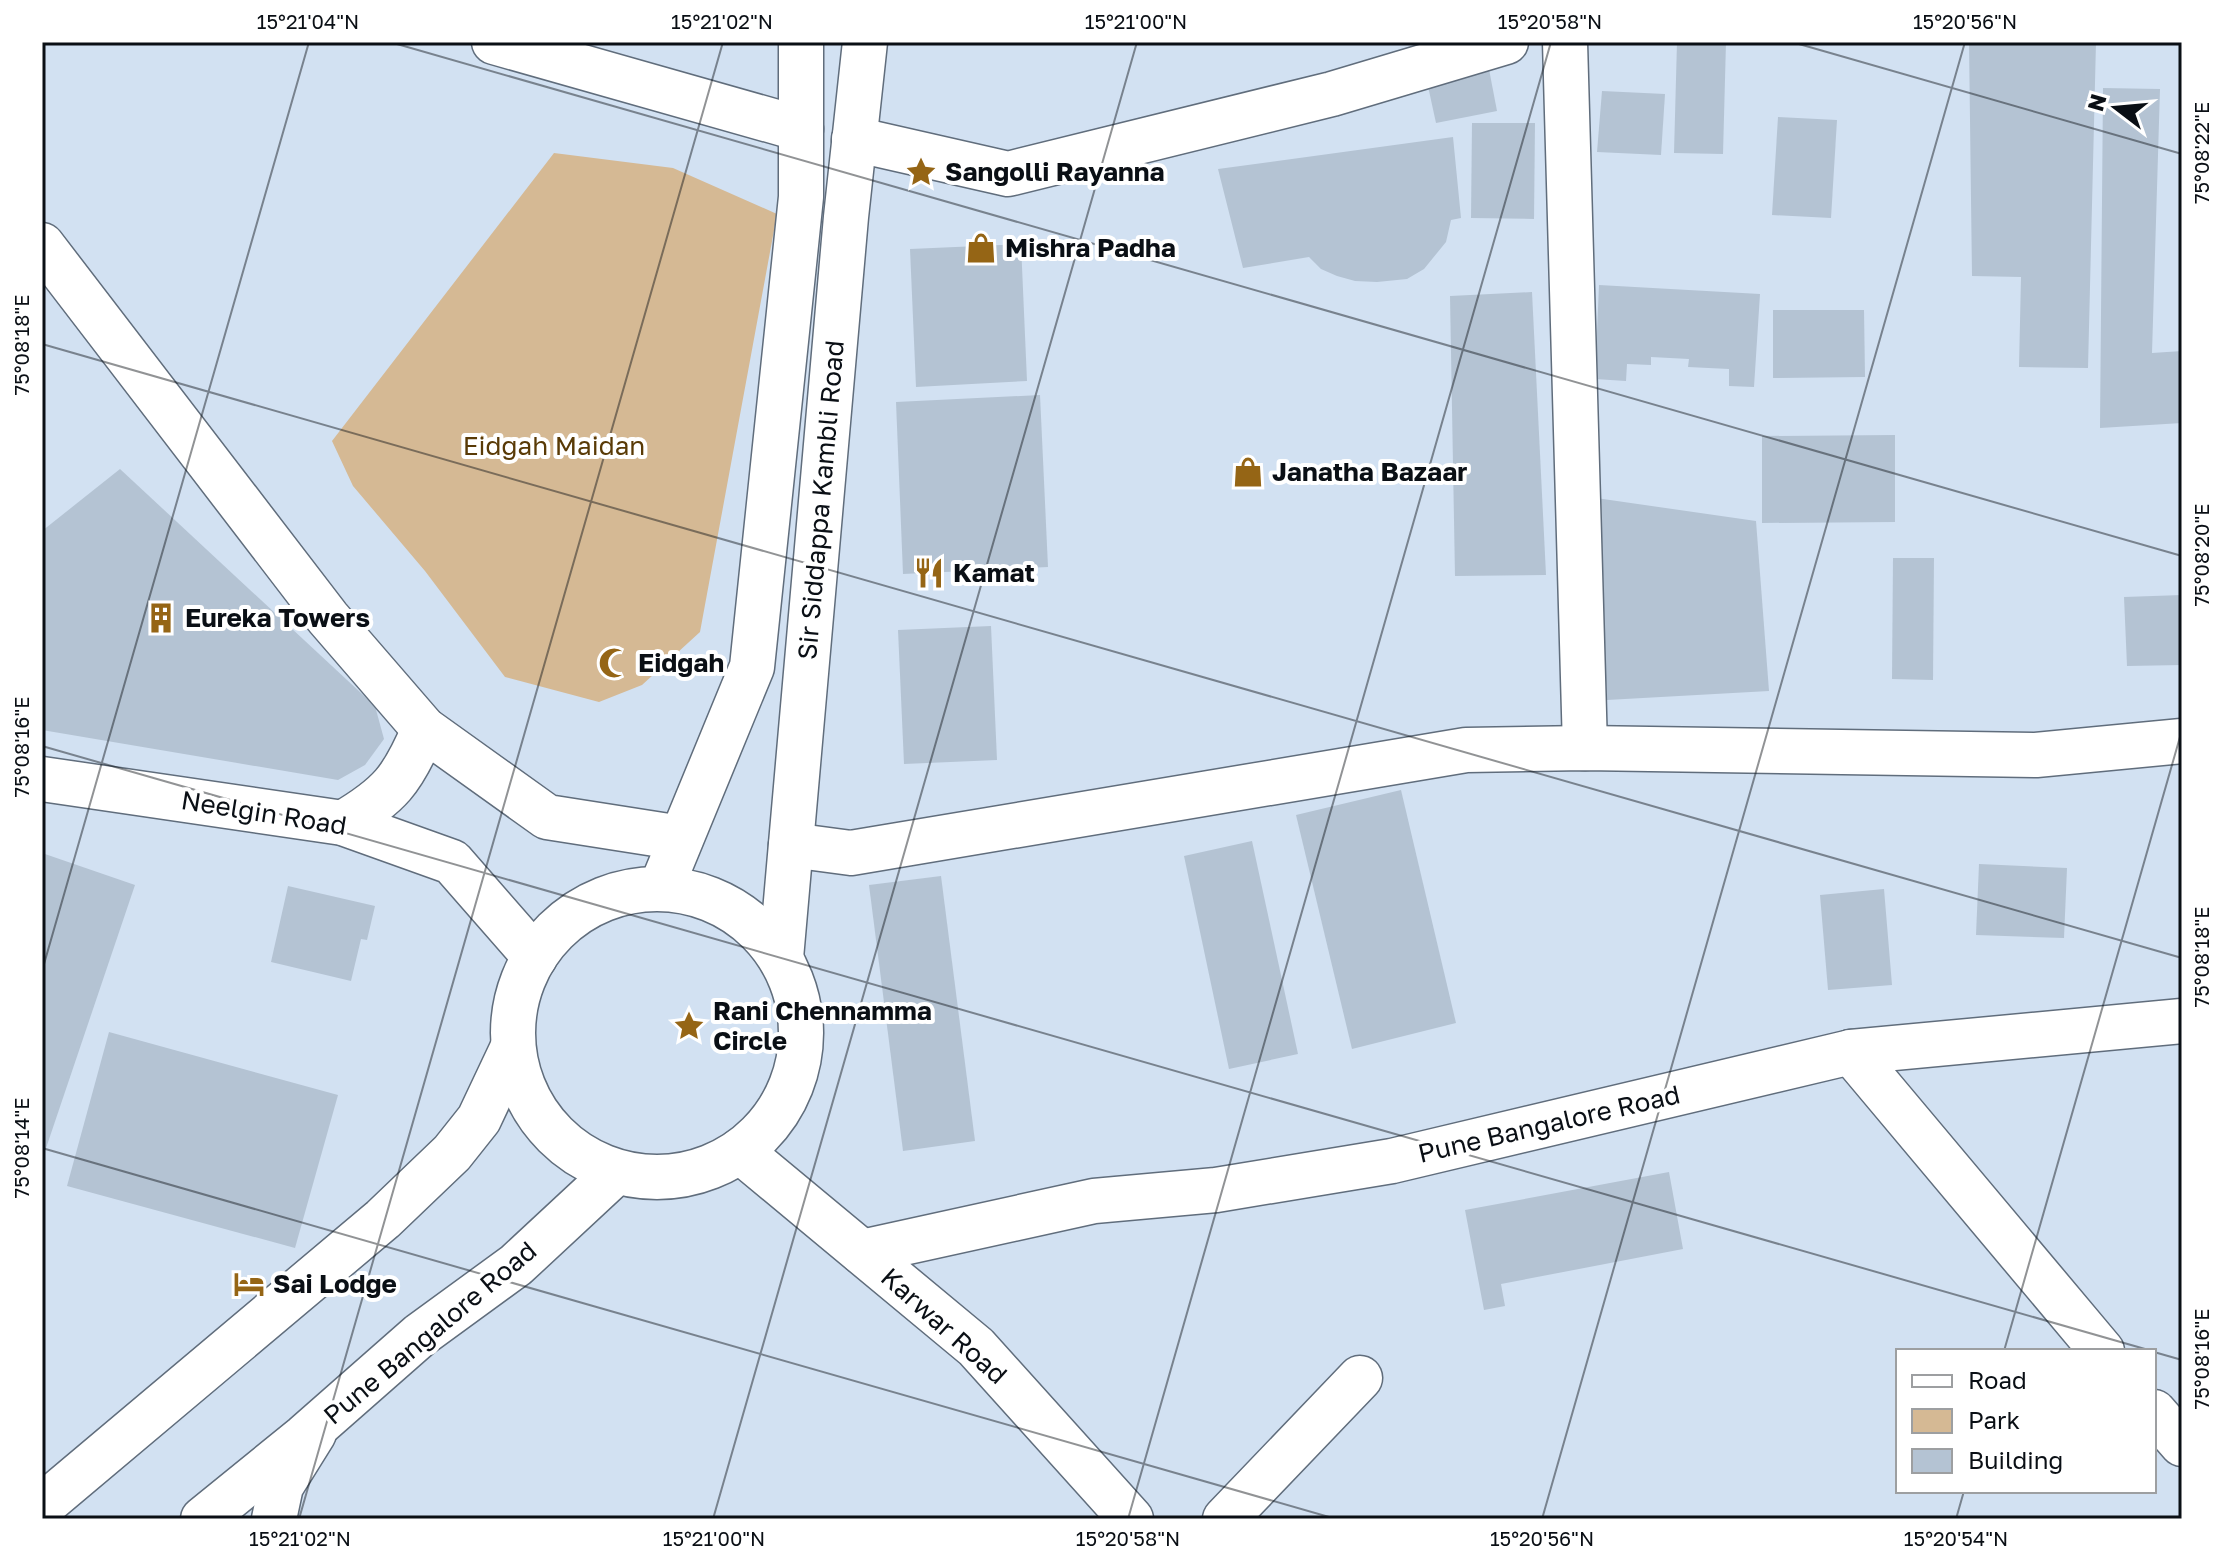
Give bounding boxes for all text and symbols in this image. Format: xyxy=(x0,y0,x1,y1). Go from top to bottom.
text: 15°21'04"N xyxy=(257,9,359,33)
text: 15°21'02"N xyxy=(671,9,773,33)
text: 15°21'00"N xyxy=(1085,9,1187,33)
text: 15°20'58"N xyxy=(1498,9,1602,33)
text: 15°20'56"N xyxy=(1913,9,2017,33)
north arrow xyxy=(2076,68,2156,148)
text: N xyxy=(2081,91,2112,114)
text: 75°08'22"E xyxy=(2189,102,2213,204)
place icon: Sangolli Rayanna xyxy=(904,155,938,189)
place label: Sangolli Rayanna xyxy=(945,156,1165,187)
shop icon: Mishra Padha xyxy=(964,231,998,265)
place label: Mishra Padha xyxy=(1005,232,1176,263)
text: 75°08'18"E xyxy=(9,295,33,395)
street label: Sir Siddappa Kambli Road xyxy=(791,339,850,661)
park label: Eidgah Maidan xyxy=(463,430,645,461)
shop icon: Janatha Bazaar xyxy=(1231,455,1265,489)
place label: Janatha Bazaar xyxy=(1272,456,1467,487)
text: 75°08'20"E xyxy=(2189,504,2213,607)
restaurant icon: Kamat xyxy=(912,556,946,590)
place label: Kamat xyxy=(953,557,1035,588)
building icon: Eureka Towers xyxy=(144,601,178,635)
place label: Eureka Towers xyxy=(185,602,370,633)
mosque icon: Eidgah xyxy=(597,646,631,680)
place label: Eidgah xyxy=(638,647,724,678)
text: 75°08'16"E xyxy=(9,697,33,797)
street label: Neelgin Road xyxy=(179,784,349,841)
text: 75°08'18"E xyxy=(2189,907,2213,1007)
place label: Rani Chennamma Circle xyxy=(713,995,932,1056)
place icon: Rani Chennamma Circle xyxy=(672,1009,706,1043)
street label: Pune Bangalore Road xyxy=(1415,1078,1683,1169)
text: 75°08'14"E xyxy=(9,1098,33,1198)
street label: Pune Bangalore Road xyxy=(317,1235,542,1431)
street label: Karwar Road xyxy=(875,1261,1014,1390)
hotel icon: Sai Lodge xyxy=(232,1267,266,1301)
place label: Sai Lodge xyxy=(273,1268,397,1299)
text: 75°08'16"E xyxy=(2189,1309,2213,1409)
legend xyxy=(1896,1349,2156,1493)
text: Road xyxy=(1968,1365,2027,1394)
text: Park xyxy=(1968,1405,2020,1434)
text: Building xyxy=(1968,1445,2063,1474)
text: 15°21'02"N xyxy=(249,1526,351,1550)
text: 15°21'00"N xyxy=(663,1526,765,1550)
text: 15°20'58"N xyxy=(1076,1526,1180,1550)
text: 15°20'56"N xyxy=(1490,1526,1594,1550)
text: 15°20'54"N xyxy=(1904,1526,2008,1550)

